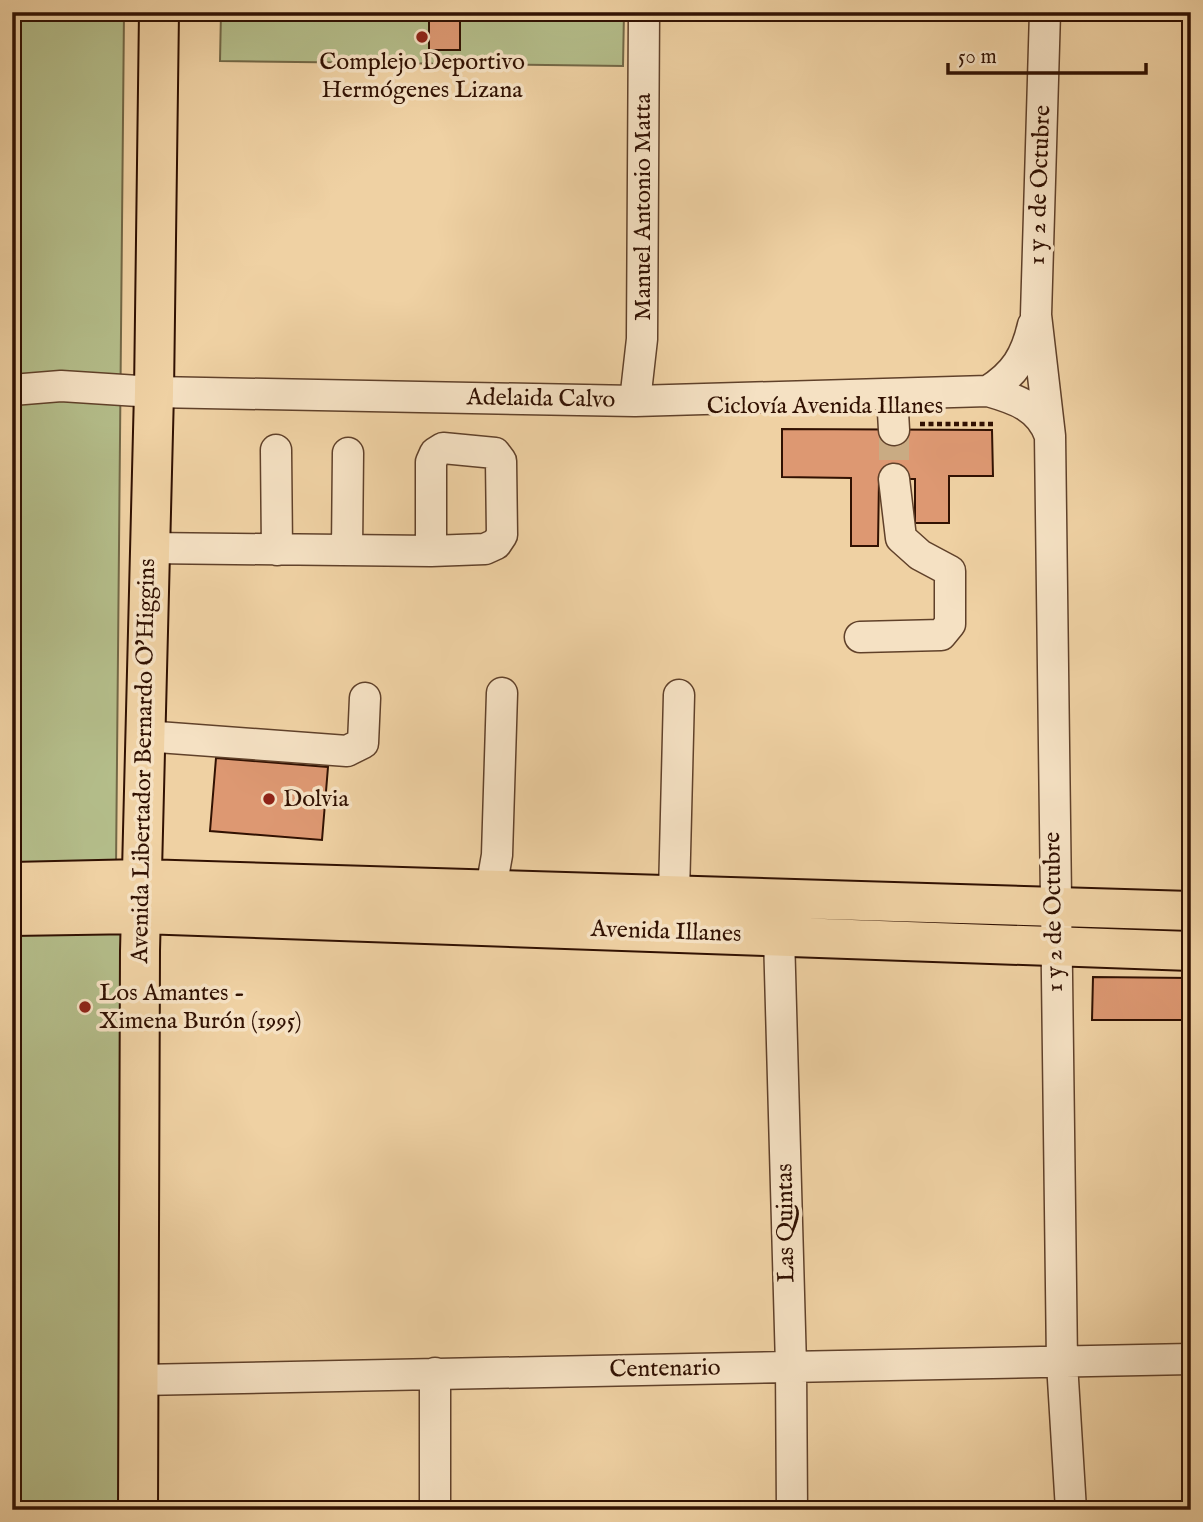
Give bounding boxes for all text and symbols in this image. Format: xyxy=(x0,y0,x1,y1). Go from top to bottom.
marker: Complejo Deportivo Hermógenes Lizana xyxy=(414,29,430,45)
scale bar xyxy=(948,32,1145,76)
text: 50 m xyxy=(958,44,997,71)
place label: Complejo Deportivo Hermógenes Lizana xyxy=(319,47,525,106)
street label: Manuel Antonio Matta xyxy=(628,92,659,321)
street label: 1 y 2 de Octubre xyxy=(1022,104,1058,266)
street label: Adelaida Calvo xyxy=(465,382,616,416)
street label: Ciclovía Avenida Illanes xyxy=(707,391,943,422)
street label: Avenida Libertador Bernardo O'Higgins xyxy=(125,558,163,965)
place label: Dolvia xyxy=(283,784,349,815)
marker: Dolvia xyxy=(261,791,277,807)
street label: 1 y 2 de Octubre xyxy=(1037,832,1071,992)
street label: Avenida Illanes xyxy=(589,914,742,950)
place label: Los Amantes - Ximena Burón (1995) xyxy=(99,978,302,1037)
marker: Los Amantes - Ximena Burón (1995) xyxy=(77,999,93,1015)
street label: Las Quintas xyxy=(769,1163,803,1283)
street label: Centenario xyxy=(609,1353,721,1385)

